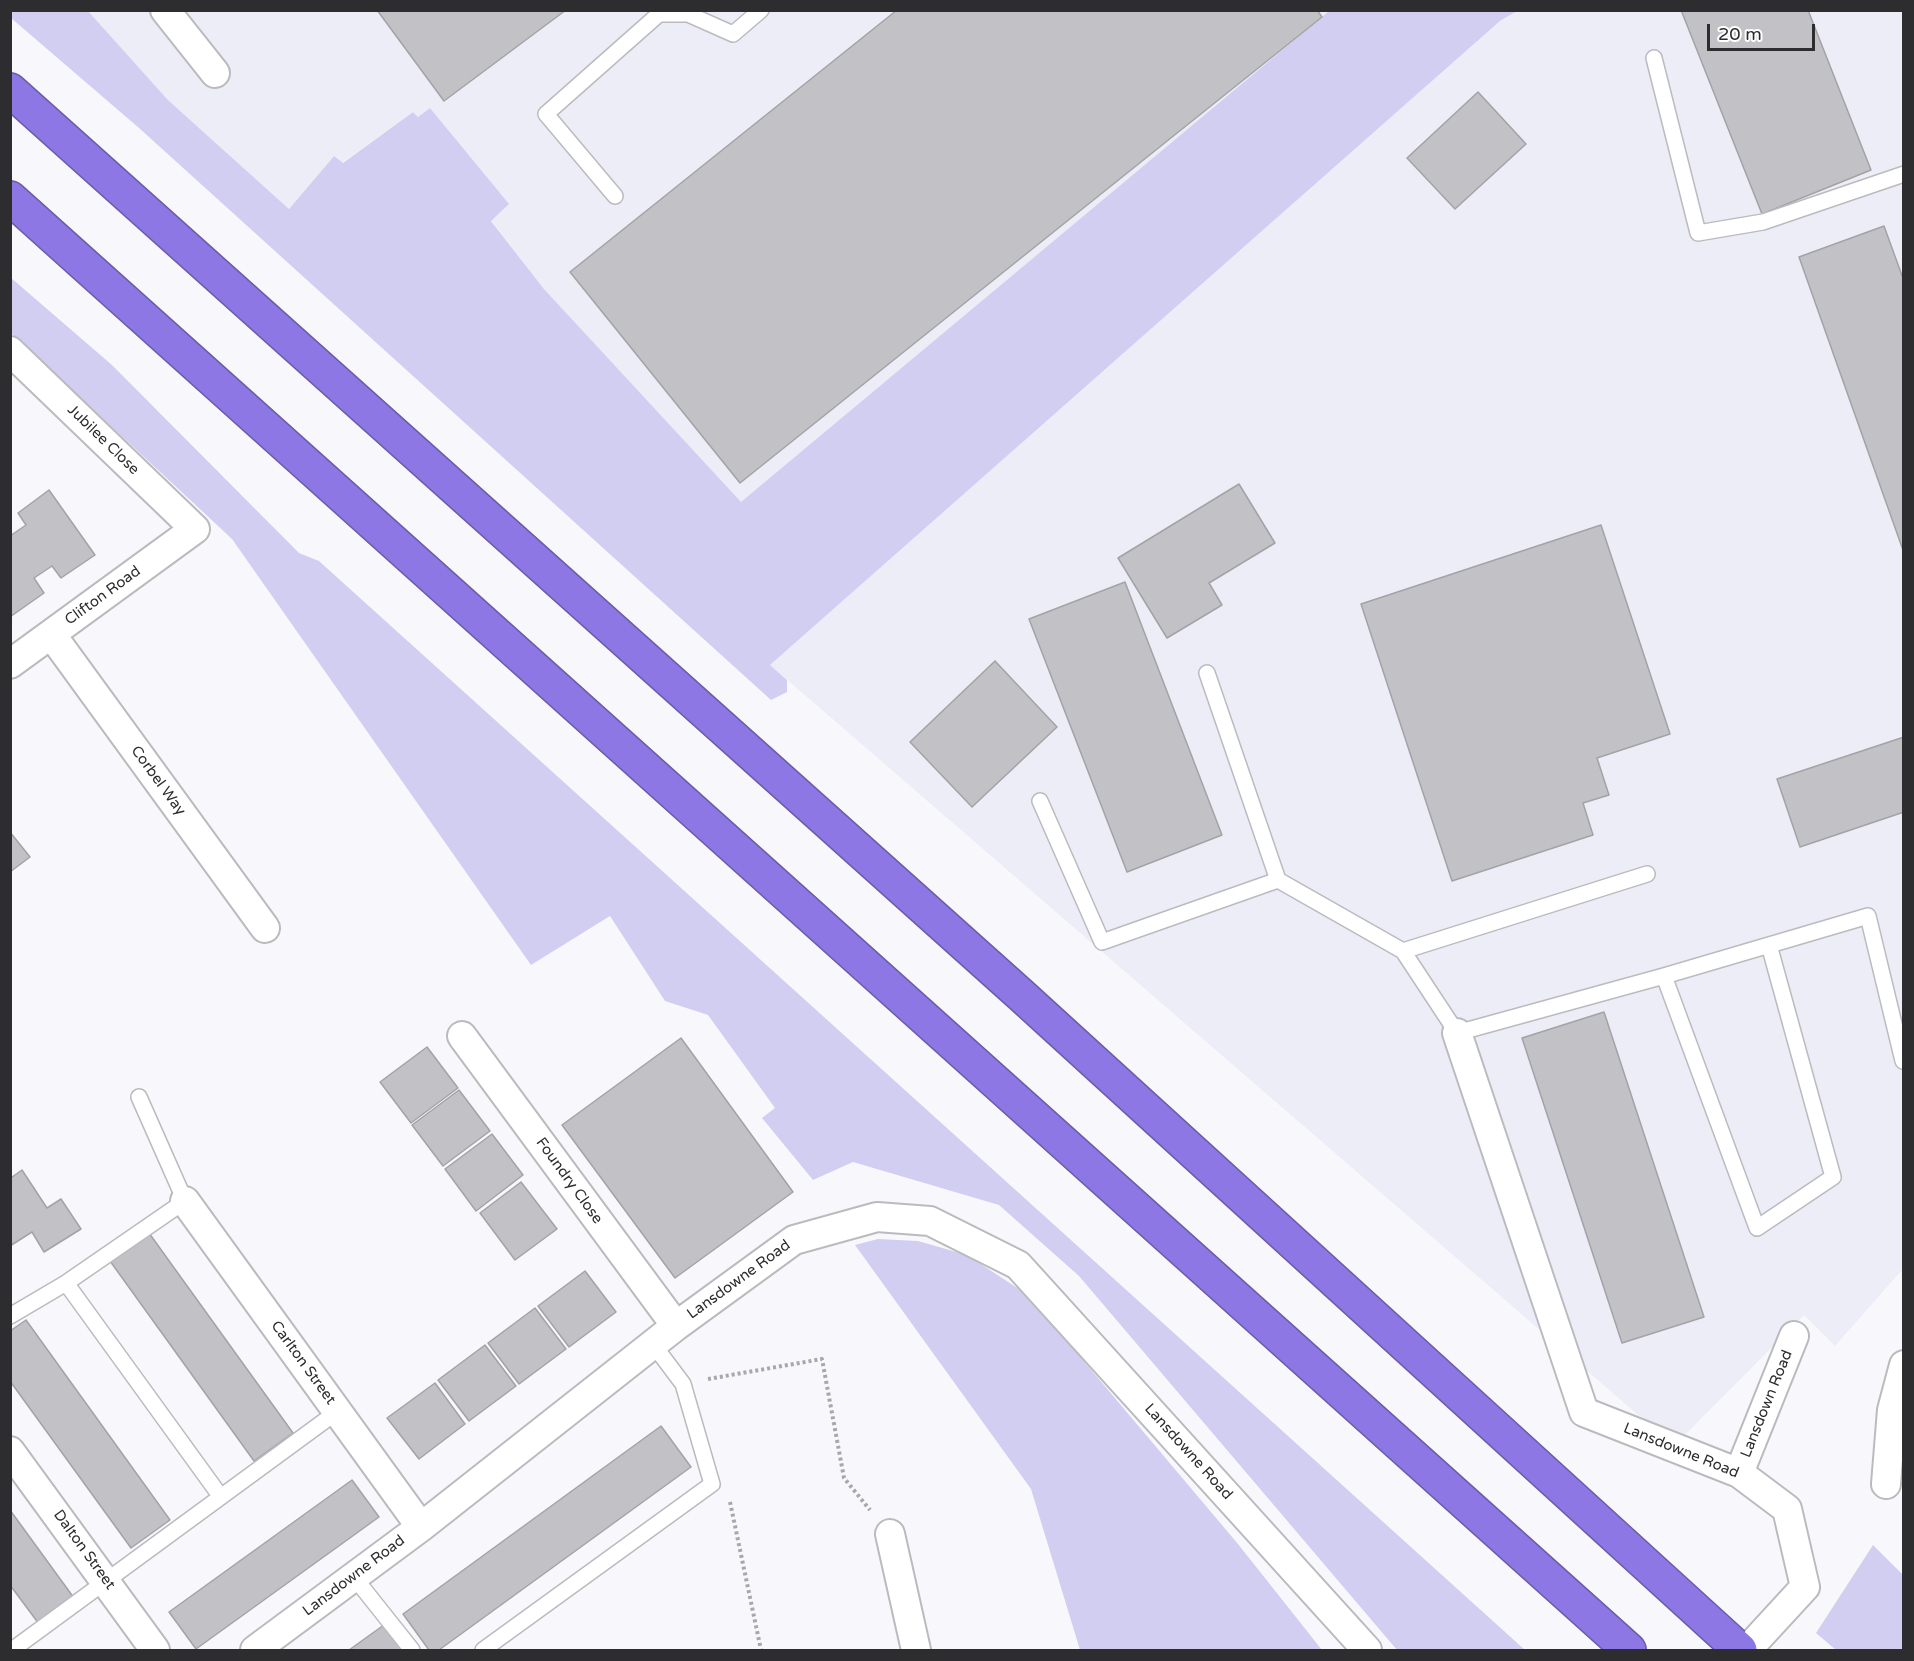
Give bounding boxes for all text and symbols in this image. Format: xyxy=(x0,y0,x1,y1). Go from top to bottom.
scale bar xyxy=(1710,12,1818,50)
text: 20 m xyxy=(1718,23,1762,45)
street label: Jubilee Close xyxy=(63,401,143,479)
street label: Clifton Road xyxy=(62,563,144,629)
street label: Corbel Way xyxy=(127,743,189,819)
street label: Foundry Close xyxy=(532,1134,606,1228)
street label: Lansdowne Road xyxy=(684,1237,794,1323)
street label: Carlton Street xyxy=(267,1318,339,1408)
street label: Lansdown Road xyxy=(1737,1348,1797,1460)
street label: Lansdowne Road xyxy=(1140,1400,1236,1504)
street label: Lansdowne Road xyxy=(1621,1420,1741,1482)
street label: Dalton Street xyxy=(49,1507,119,1593)
street label: Lansdowne Road xyxy=(299,1532,409,1620)

